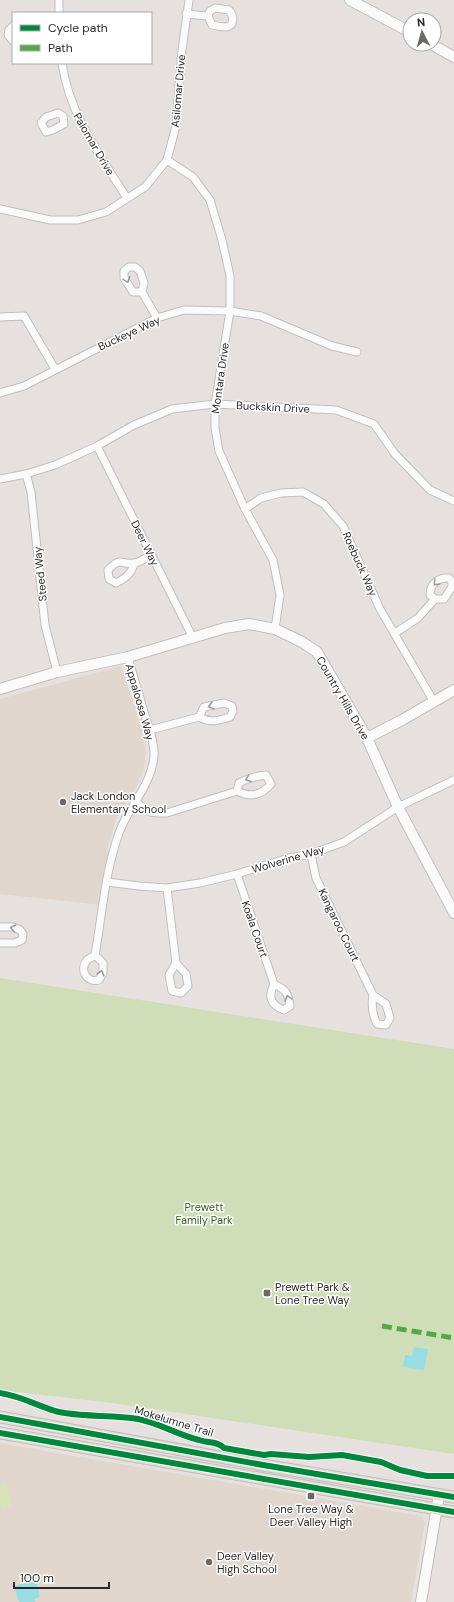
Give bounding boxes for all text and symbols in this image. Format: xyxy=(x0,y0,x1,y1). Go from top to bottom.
legend xyxy=(12,12,152,64)
north arrow xyxy=(402,12,442,52)
text: N xyxy=(416,15,426,29)
text: Cycle path xyxy=(48,20,108,36)
text: Path xyxy=(48,40,73,56)
street label: Asilomar Drive xyxy=(168,54,188,128)
street label: Palomar Drive xyxy=(70,110,118,178)
one-way arrow xyxy=(122,276,130,283)
street label: Buckeye Way xyxy=(96,312,162,354)
street label: Montara Drive xyxy=(208,342,232,414)
street label: Buckskin Drive xyxy=(236,398,310,416)
street label: Deer Way xyxy=(128,518,162,568)
street label: Roebuck Way xyxy=(340,530,380,598)
street label: Steed Way xyxy=(30,546,50,602)
one-way arrow xyxy=(433,578,440,586)
street label: Country Hills Drive xyxy=(313,654,373,742)
street label: Appaloosa Way xyxy=(122,662,158,742)
one-way arrow xyxy=(207,701,214,710)
one-way arrow xyxy=(245,775,252,783)
place label: Jack London Elementary School xyxy=(71,789,166,816)
marker: Jack London Elementary School xyxy=(58,797,68,807)
street label: Wolverine Way xyxy=(250,842,326,876)
street label: Kangaroo Court xyxy=(315,886,363,964)
street label: Koala Court xyxy=(239,899,271,959)
one-way arrow xyxy=(10,925,16,933)
one-way arrow xyxy=(96,970,105,977)
one-way arrow xyxy=(284,995,292,1001)
park label: Prewett Family Park xyxy=(175,1200,233,1227)
place label: Prewett Park & Lone Tree Way xyxy=(275,1280,350,1307)
marker: Prewett Park & Lone Tree Way xyxy=(262,1288,272,1298)
street label: Mokelumne Trail xyxy=(133,1402,215,1440)
marker: Lone Tree Way & Deer Valley High xyxy=(306,1491,316,1501)
place label: Lone Tree Way & Deer Valley High xyxy=(268,1502,354,1529)
place label: Deer Valley High School xyxy=(217,1549,277,1576)
marker: Deer Valley High School xyxy=(204,1557,214,1567)
scale bar xyxy=(14,1564,109,1590)
text: 100 m xyxy=(20,1570,54,1586)

